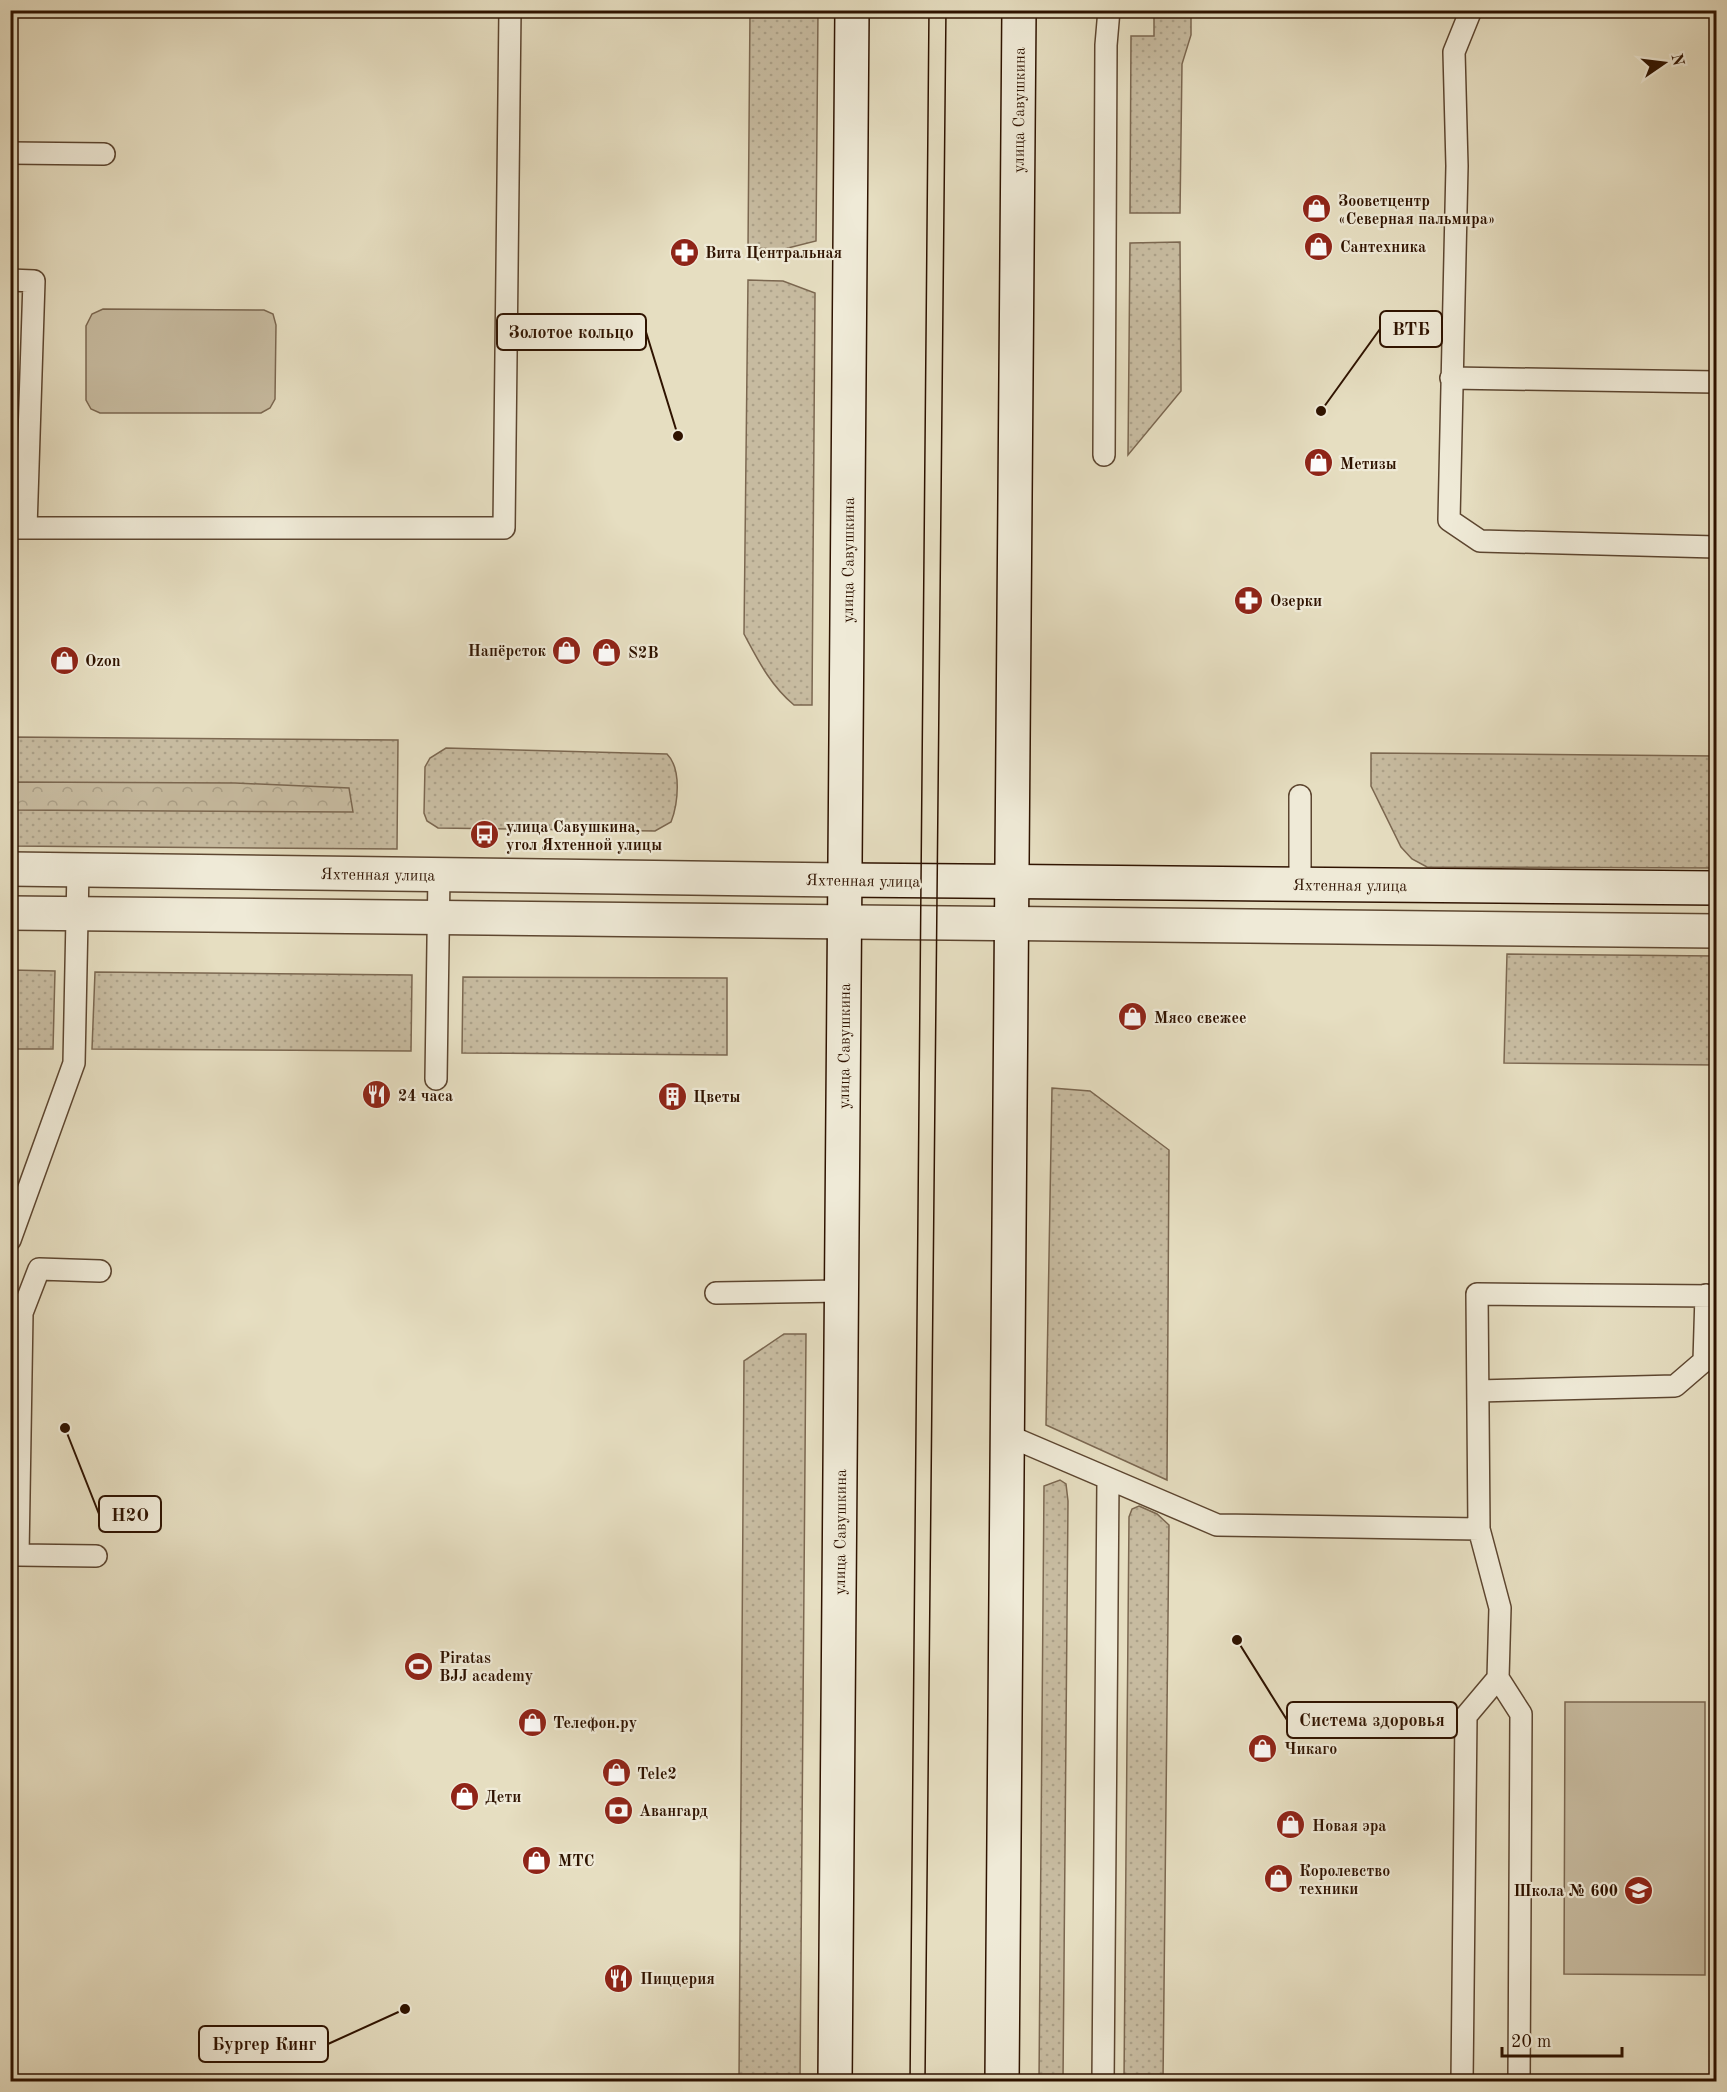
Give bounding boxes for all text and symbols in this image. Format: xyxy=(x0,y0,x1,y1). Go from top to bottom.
north arrow xyxy=(1634,33,1694,93)
street label: улица Савушкина xyxy=(1012,47,1029,173)
text: N xyxy=(1667,52,1686,68)
shop icon: Зооветцентр «Северная пальмира» xyxy=(1301,193,1333,225)
place label: Зооветцентр «Северная пальмира» xyxy=(1338,194,1496,228)
shop icon: Сантехника xyxy=(1303,230,1335,262)
pharmacy icon: Вита Центральная xyxy=(668,236,700,268)
place label: Сантехника xyxy=(1340,240,1426,256)
place label: Вита Центральная xyxy=(705,246,842,262)
callout: ВТБ xyxy=(1380,311,1442,347)
callout: Золотое кольцо xyxy=(497,314,646,350)
text: ВТБ xyxy=(1392,321,1430,339)
text: Золотое кольцо xyxy=(508,324,634,342)
shop icon: Метизы xyxy=(1303,447,1335,479)
place label: Метизы xyxy=(1340,457,1397,473)
street label: улица Савушкина xyxy=(841,497,858,623)
pharmacy icon: Озерки xyxy=(1233,584,1265,616)
place label: Озерки xyxy=(1270,594,1322,610)
shop icon: Напёрсток xyxy=(551,634,583,666)
shop icon: S2B xyxy=(591,636,623,668)
shop icon: Ozon xyxy=(48,644,80,676)
place label: Напёрсток xyxy=(468,644,547,660)
place label: S2B xyxy=(628,646,659,662)
place label: Ozon xyxy=(85,654,121,670)
bus stop icon: улица Савушкина, угол Яхтенной улицы xyxy=(469,819,501,851)
place label: улица Савушкина, угол Яхтенной улицы xyxy=(506,820,662,854)
street label: Яхтенная улица xyxy=(321,867,435,885)
street label: Яхтенная улица xyxy=(806,873,920,891)
street label: Яхтенная улица xyxy=(1293,878,1407,895)
street label: улица Савушкина xyxy=(837,983,854,1109)
shop icon: Мясо свежее xyxy=(1117,1001,1149,1033)
place label: Мясо свежее xyxy=(1154,1011,1246,1027)
restaurant icon: 24 часа xyxy=(361,1079,393,1111)
building icon: Цветы xyxy=(656,1080,688,1112)
place label: 24 часа xyxy=(398,1089,453,1105)
place label: Цветы xyxy=(693,1090,741,1106)
street label: улица Савушкина xyxy=(833,1469,850,1595)
callout: H2O xyxy=(99,1496,161,1532)
text: H2O xyxy=(111,1507,149,1525)
sports icon: Piratas BJJ academy xyxy=(402,1650,434,1682)
place label: Piratas BJJ academy xyxy=(439,1651,533,1685)
callout: Cистема здоровья xyxy=(1287,1702,1457,1738)
shop icon: Телефон.ру xyxy=(516,1706,548,1738)
text: Cистема здоровья xyxy=(1299,1712,1445,1730)
place label: Телефон.ру xyxy=(553,1716,637,1732)
shop icon: Чикаго xyxy=(1247,1732,1279,1764)
place label: Чикаго xyxy=(1284,1742,1337,1758)
shop icon: Tele2 xyxy=(600,1757,632,1789)
place label: Tele2 xyxy=(637,1767,677,1783)
shop icon: Дети xyxy=(448,1780,480,1812)
place label: Дети xyxy=(485,1790,521,1806)
bank icon: Авангард xyxy=(602,1794,634,1826)
place label: Авангард xyxy=(639,1804,708,1820)
shop icon: Новая эра xyxy=(1275,1809,1307,1841)
place label: Новая эра xyxy=(1312,1819,1387,1835)
shop icon: МТС xyxy=(521,1844,553,1876)
place label: МТС xyxy=(558,1854,594,1870)
shop icon: Королевство техники xyxy=(1262,1863,1294,1895)
place label: Королевство техники xyxy=(1299,1864,1390,1898)
school or university icon: Школа № 600 xyxy=(1623,1874,1655,1906)
place label: Школа № 600 xyxy=(1513,1884,1618,1900)
restaurant icon: Пиццерия xyxy=(603,1962,635,1994)
place label: Пиццерия xyxy=(640,1972,715,1988)
scale bar xyxy=(1502,2020,1622,2058)
callout: Бургер Кинг xyxy=(199,2026,328,2062)
text: 20 m xyxy=(1511,2033,1551,2051)
text: Бургер Кинг xyxy=(212,2036,316,2054)

